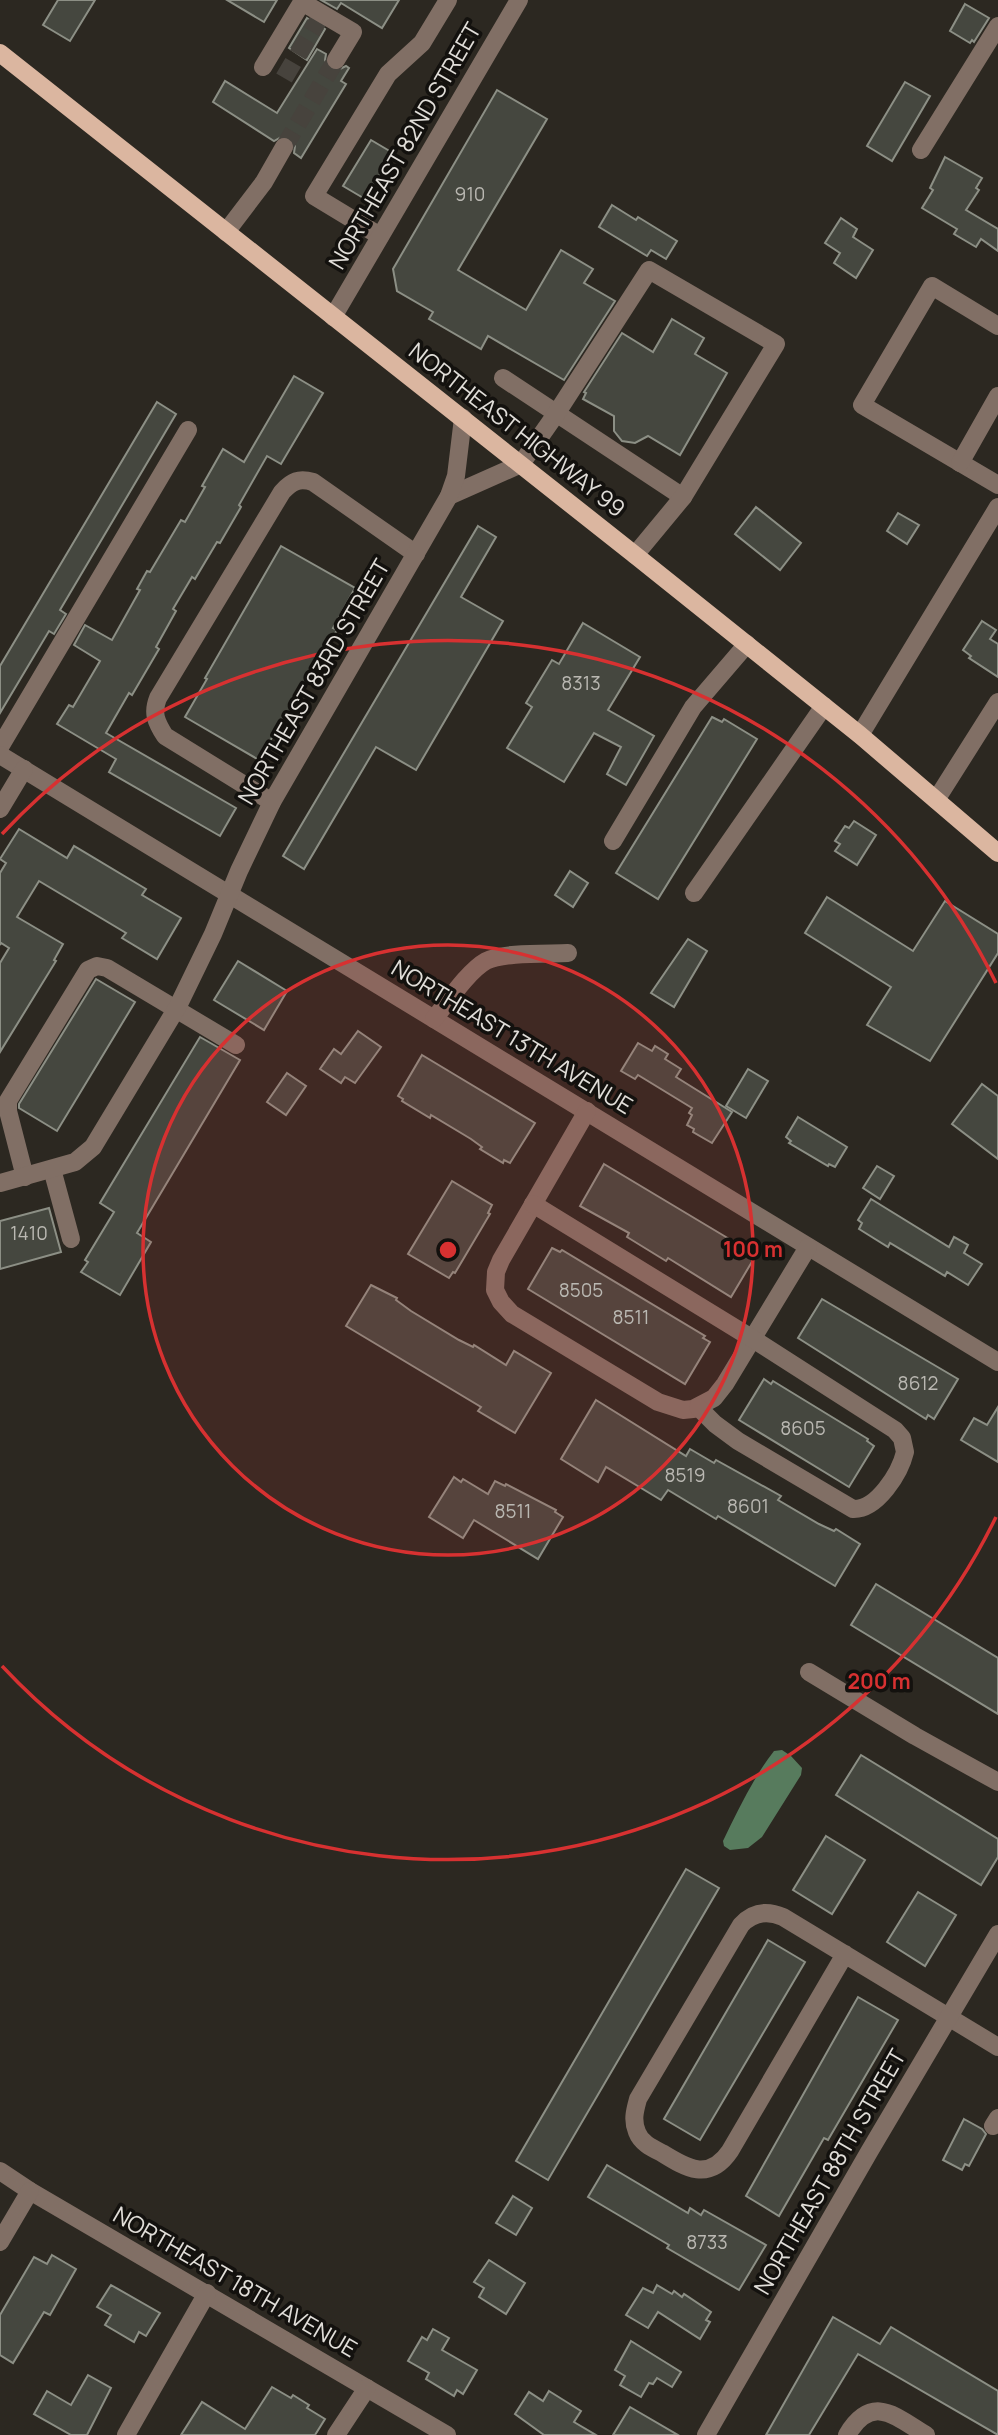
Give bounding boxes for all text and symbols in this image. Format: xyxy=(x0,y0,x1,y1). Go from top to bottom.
street label: NORTHEAST 82ND STREET xyxy=(320,16,488,275)
house number: 910 xyxy=(455,181,485,207)
street label: NORTHEAST HIGHWAY 99 xyxy=(403,335,632,524)
street label: NORTHEAST 83RD STREET xyxy=(230,553,397,810)
house number: 8313 xyxy=(561,670,601,696)
street label: NORTHEAST 13TH AVENUE xyxy=(386,951,639,1121)
house number: 1410 xyxy=(10,1220,48,1246)
text: 100 m xyxy=(723,1235,783,1263)
centre of rings xyxy=(436,1238,460,1262)
house number: 8505 xyxy=(559,1277,603,1303)
house number: 8511 xyxy=(613,1304,649,1330)
house number: 8612 xyxy=(898,1370,938,1396)
house number: 8605 xyxy=(780,1415,826,1441)
house number: 8519 xyxy=(664,1462,706,1488)
house number: 8601 xyxy=(727,1493,769,1519)
house number: 8511 xyxy=(495,1498,531,1524)
text: 200 m xyxy=(847,1667,911,1695)
street label: NORTHEAST 88TH STREET xyxy=(746,2043,913,2300)
street label: NORTHEAST 18TH AVENUE xyxy=(108,2198,363,2364)
house number: 8733 xyxy=(686,2229,728,2255)

